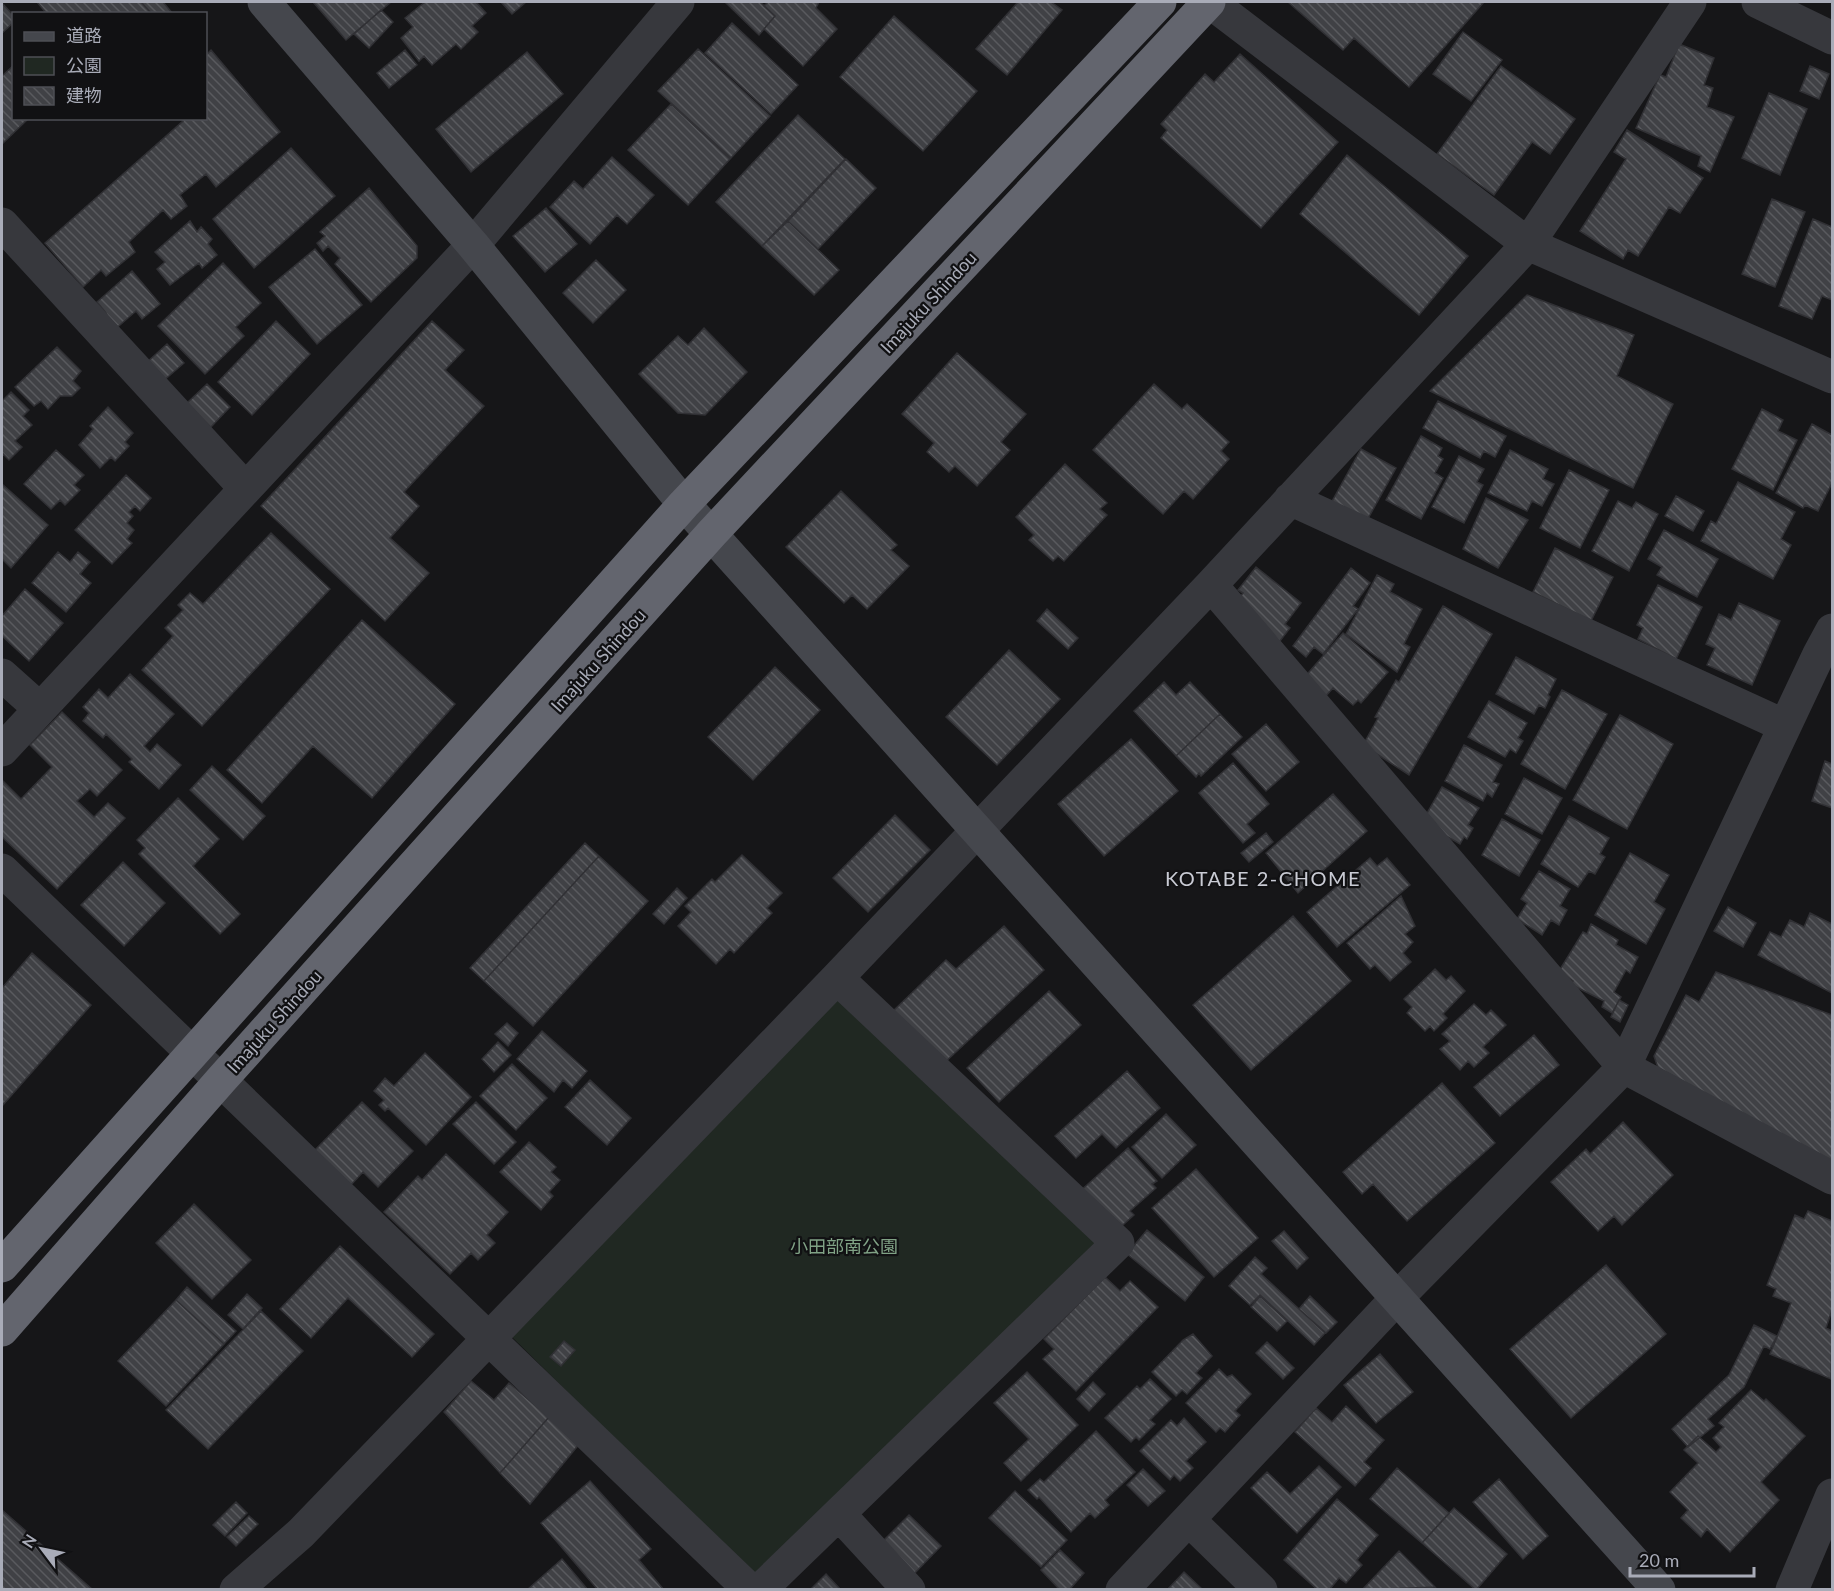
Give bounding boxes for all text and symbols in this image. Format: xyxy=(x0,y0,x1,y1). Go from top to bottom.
legend xyxy=(12,12,207,120)
text: 道路 xyxy=(66,24,102,46)
text: 公園 xyxy=(66,54,102,76)
text: 建物 xyxy=(66,84,102,106)
street label: Imajuku Shindou xyxy=(875,247,981,357)
street label: Imajuku Shindou xyxy=(546,604,650,716)
district label: KOTABE 2-CHOME xyxy=(1165,866,1361,890)
street label: Imajuku Shindou xyxy=(222,965,326,1077)
park label: 小田部南公園 xyxy=(790,1235,898,1257)
north arrow xyxy=(12,1519,72,1579)
text: N xyxy=(18,1531,40,1551)
scale bar xyxy=(1630,1540,1754,1578)
text: 20 m xyxy=(1639,1549,1679,1571)

